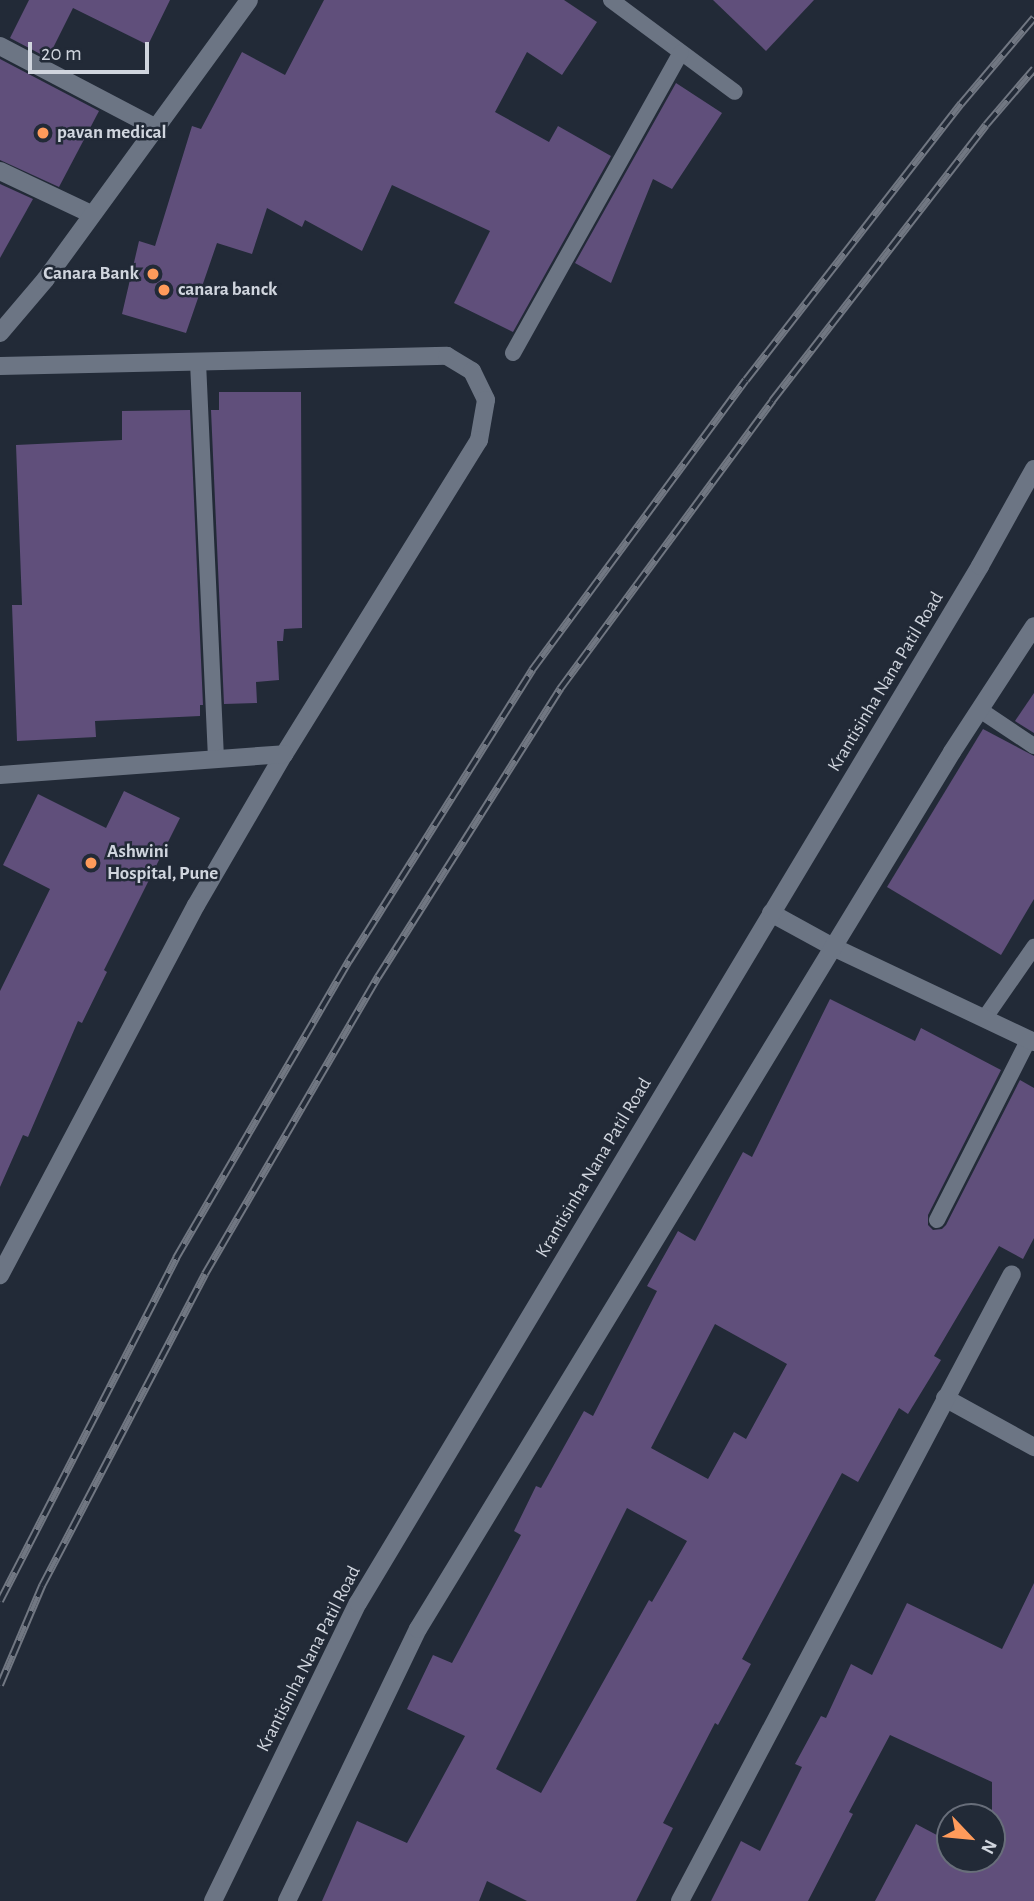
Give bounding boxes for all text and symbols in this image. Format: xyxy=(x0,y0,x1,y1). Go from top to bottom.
scale bar xyxy=(32,28,152,72)
text: 20 m xyxy=(41,43,82,64)
place label: pavan medical xyxy=(57,122,167,144)
marker: pavan medical xyxy=(35,125,51,141)
place label: Canara Bank xyxy=(43,263,139,285)
marker: Canara Bank xyxy=(145,266,161,282)
place label: canara banck xyxy=(178,279,277,301)
marker: canara banck xyxy=(156,282,172,298)
street label: Krantisinha Nana Patil Road xyxy=(823,588,949,776)
place label: Ashwini Hospital, Pune xyxy=(107,841,218,885)
marker: Ashwini Hospital, Pune xyxy=(81,853,101,873)
street label: Krantisinha Nana Patil Road xyxy=(531,1074,657,1262)
street label: Krantisinha Nana Patil Road xyxy=(252,1562,366,1756)
north arrow xyxy=(936,1803,1006,1873)
text: N xyxy=(977,1836,1000,1857)

